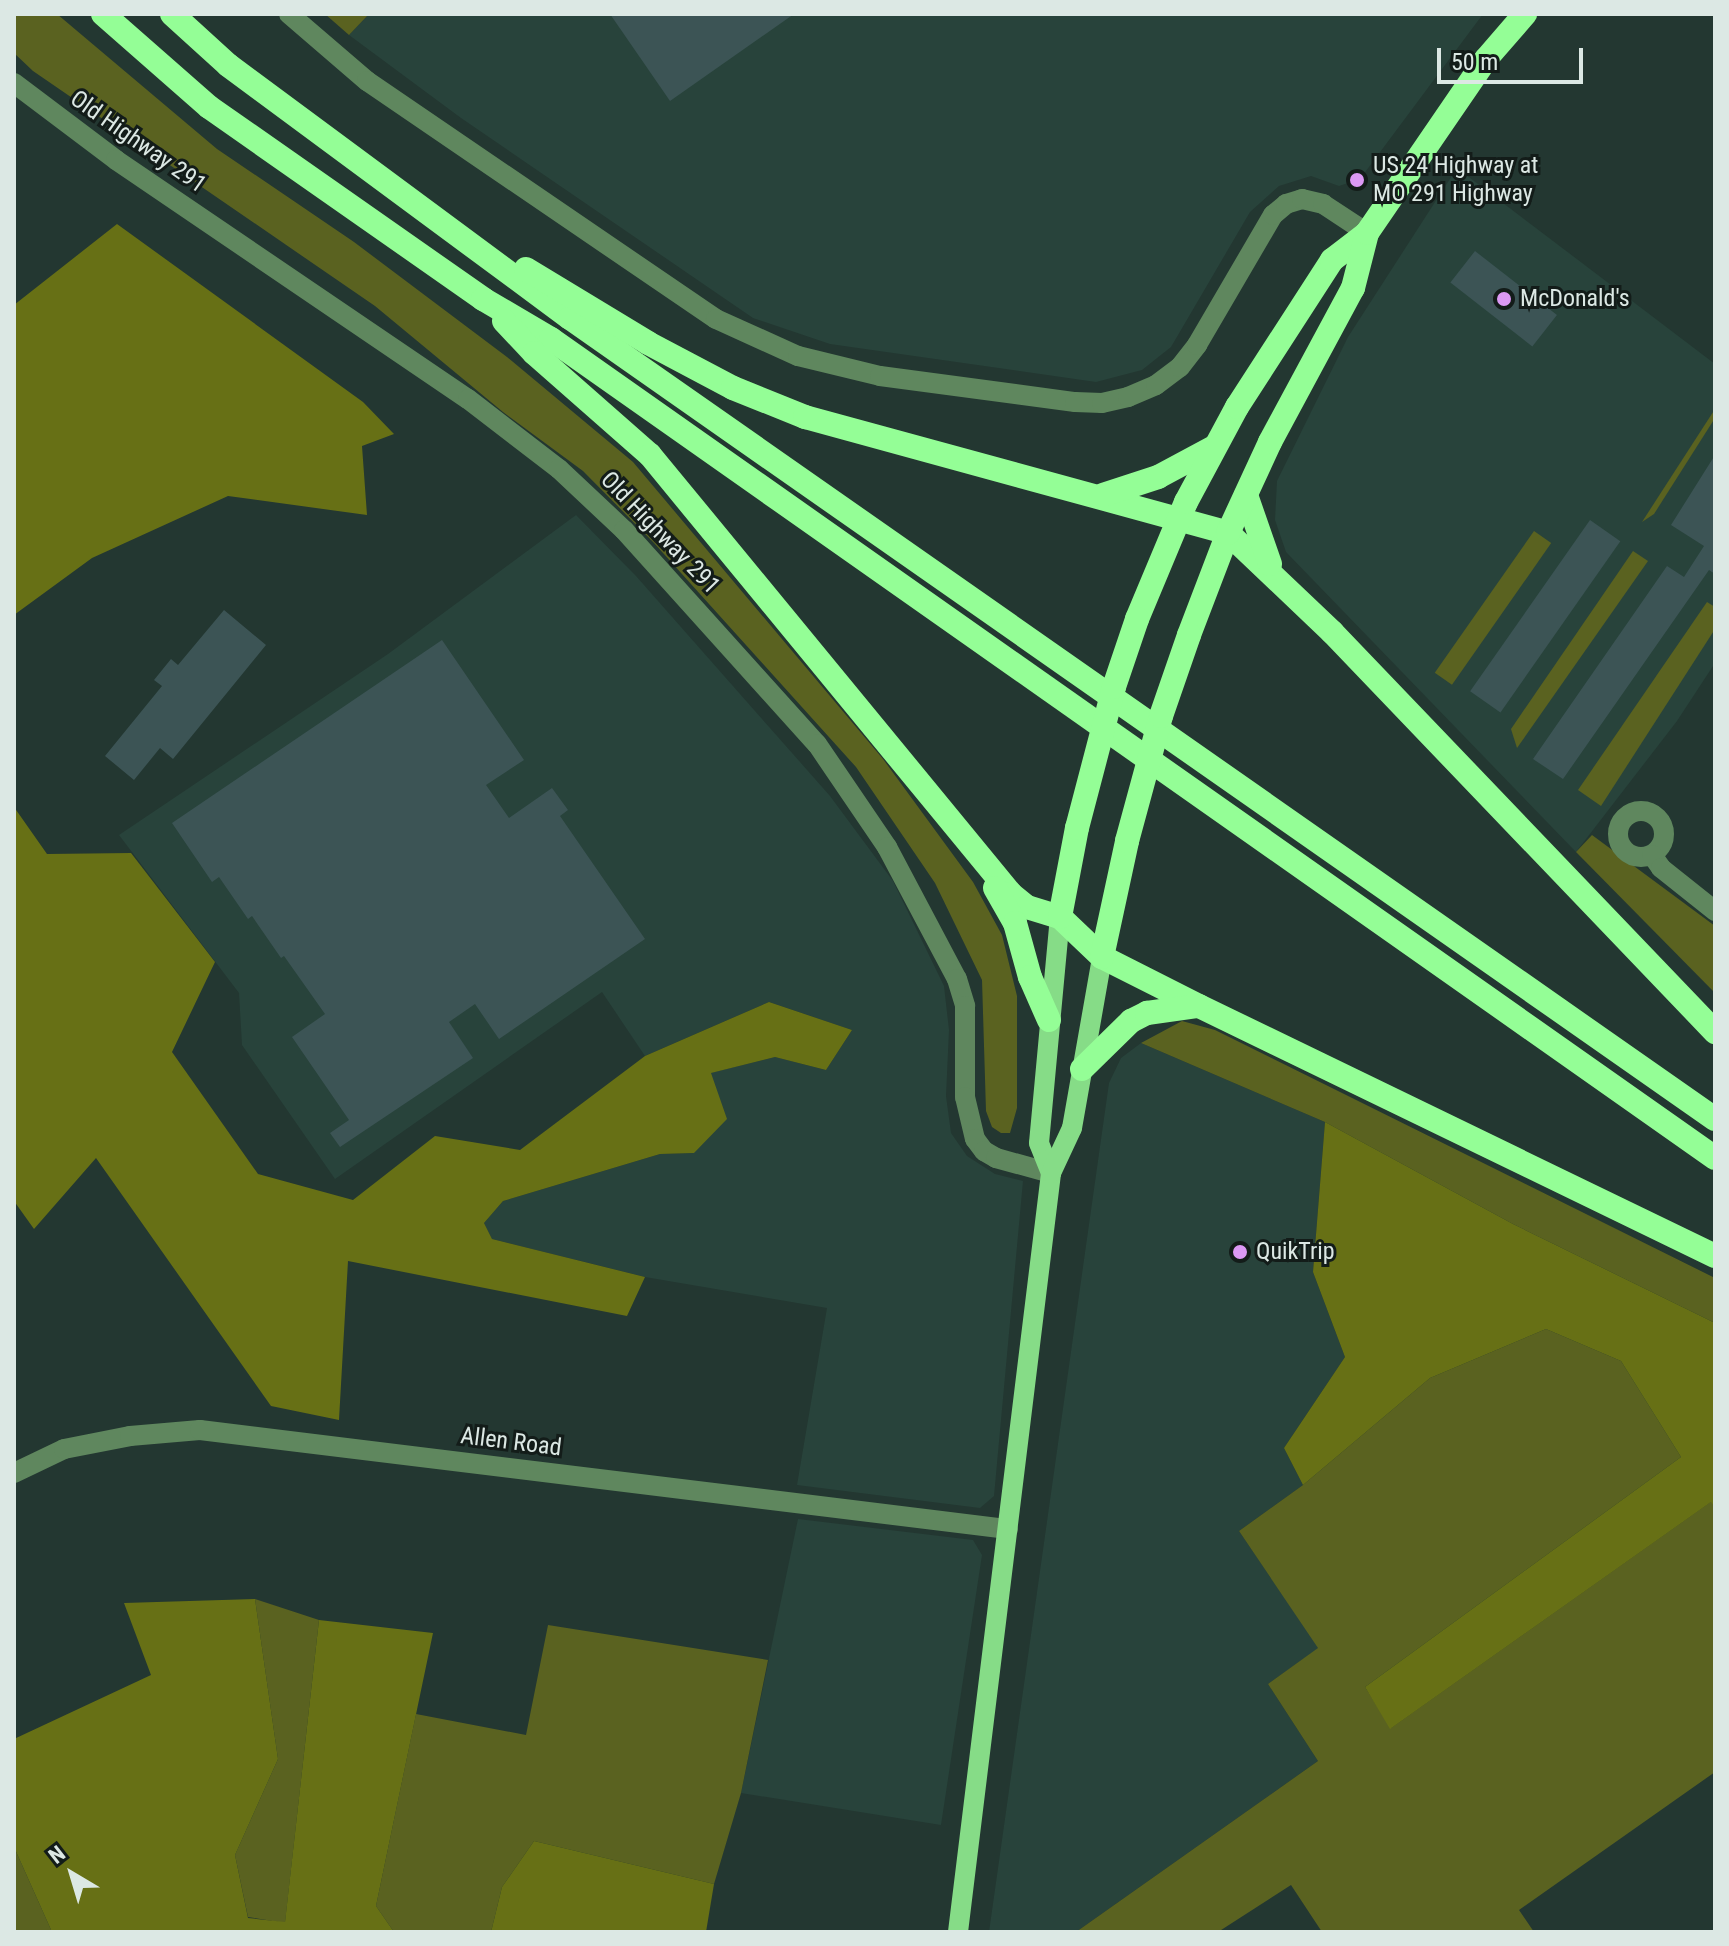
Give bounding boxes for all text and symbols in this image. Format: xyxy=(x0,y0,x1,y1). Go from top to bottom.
scale bar xyxy=(1441,32,1587,82)
text: 50 m xyxy=(1451,48,1498,76)
street label: Old Highway 291 xyxy=(65,85,211,199)
place label: US 24 Highway at MO 291 Highway xyxy=(1373,152,1538,208)
marker: US 24 Highway at MO 291 Highway xyxy=(1348,171,1366,189)
place label: McDonald's xyxy=(1520,285,1630,313)
marker: McDonald's xyxy=(1495,290,1513,308)
street label: Old Highway 291 xyxy=(594,466,726,600)
place label: QuikTrip xyxy=(1256,1238,1335,1266)
marker: QuikTrip xyxy=(1231,1243,1249,1261)
street label: Allen Road xyxy=(459,1422,563,1462)
north arrow xyxy=(32,1834,112,1914)
text: N xyxy=(44,1841,70,1869)

